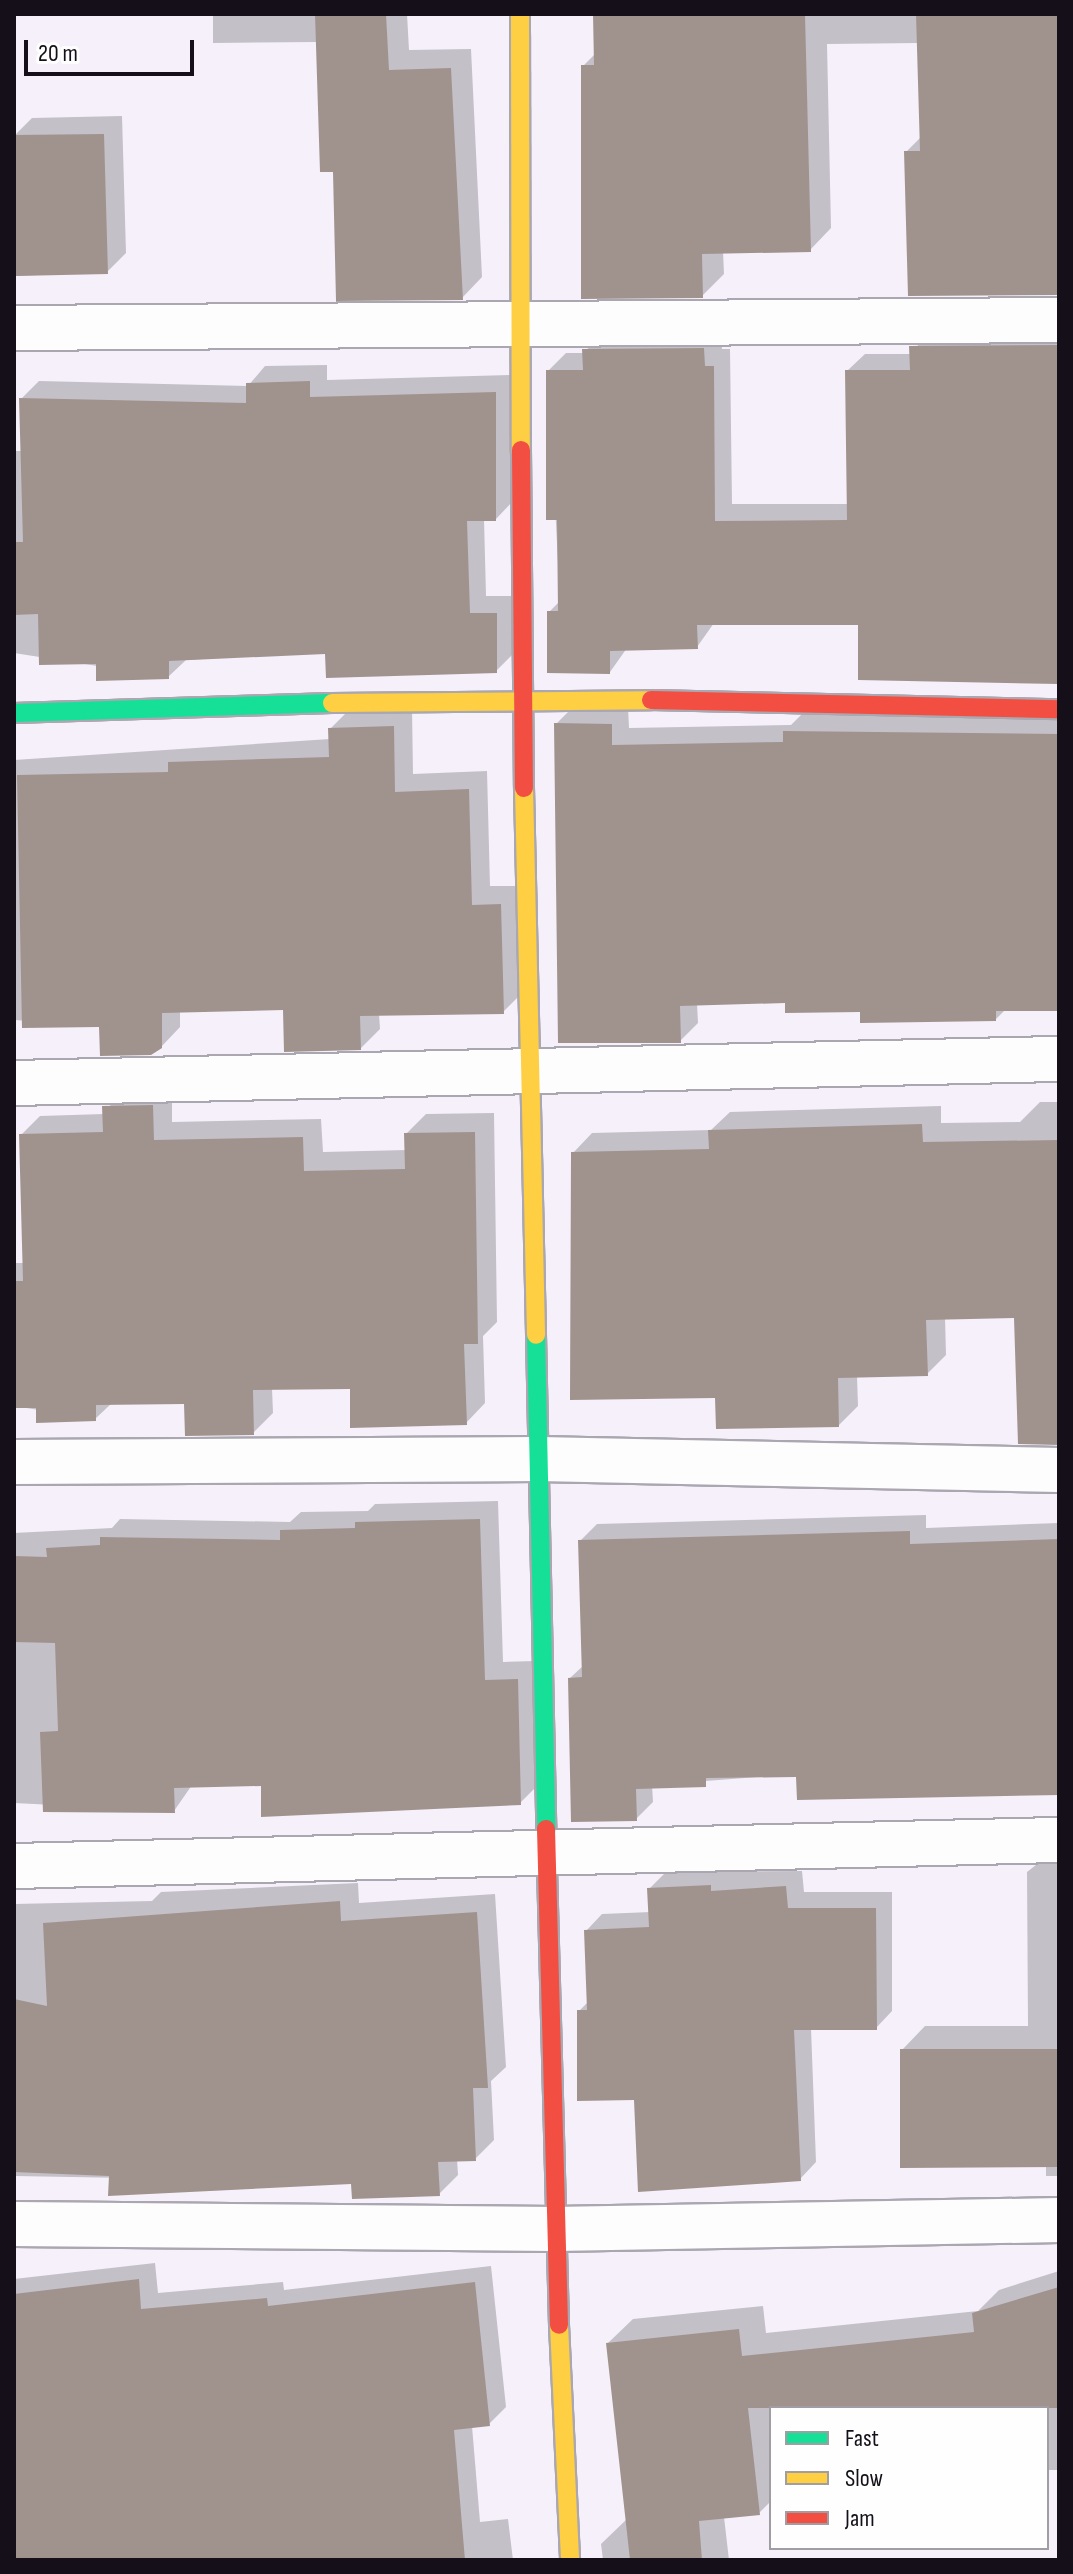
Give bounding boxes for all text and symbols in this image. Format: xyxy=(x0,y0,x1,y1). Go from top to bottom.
scale bar xyxy=(28,24,198,74)
text: 20 m xyxy=(38,39,78,68)
legend xyxy=(769,2406,1049,2550)
text: Fast xyxy=(845,2424,879,2453)
text: Slow xyxy=(845,2464,883,2493)
text: Jam xyxy=(845,2504,875,2533)

